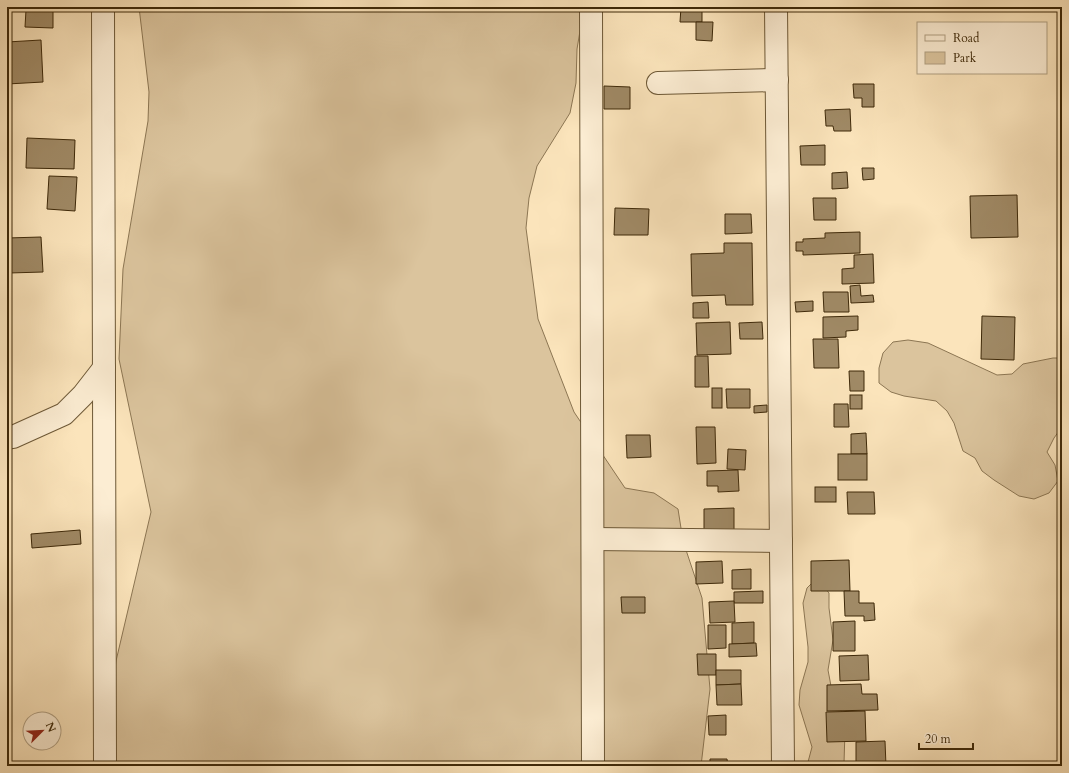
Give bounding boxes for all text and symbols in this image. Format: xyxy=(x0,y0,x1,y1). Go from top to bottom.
legend xyxy=(917,22,1047,74)
text: Road xyxy=(953,30,980,46)
text: Park xyxy=(953,50,977,66)
north arrow xyxy=(22,711,62,751)
text: N xyxy=(42,720,60,735)
scale bar xyxy=(919,725,973,751)
text: 20 m xyxy=(925,731,952,747)

